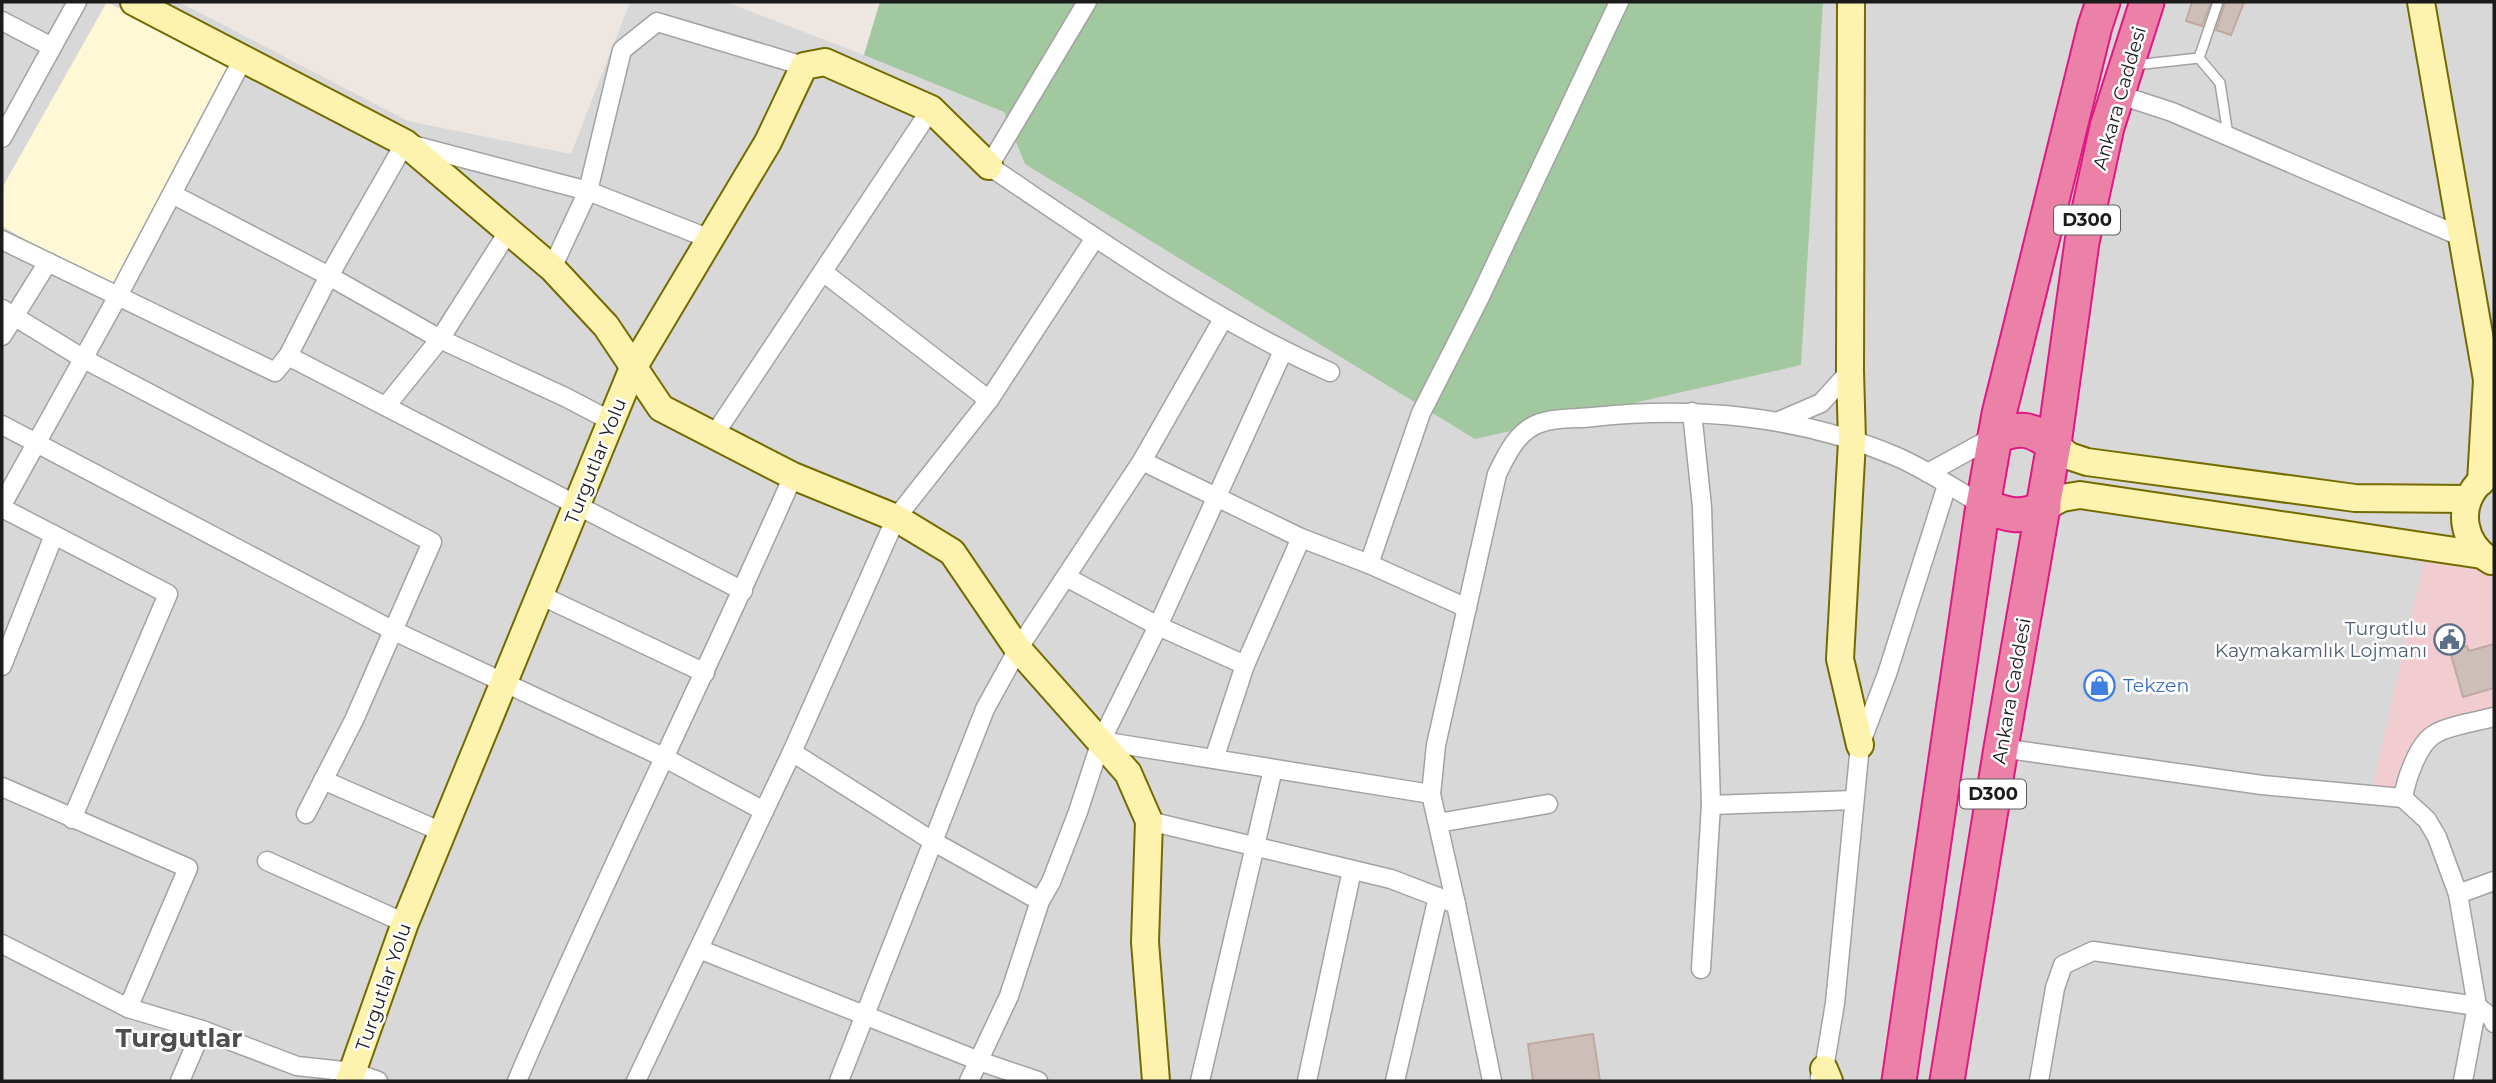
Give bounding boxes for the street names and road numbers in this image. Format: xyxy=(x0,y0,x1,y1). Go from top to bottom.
street label: Ankara Caddesi xyxy=(2088,24,2151,172)
road number: D300 xyxy=(2054,205,2120,234)
street label: Turgutlar Yolu xyxy=(560,395,631,528)
street label: Ankara Caddesi xyxy=(1987,616,2036,766)
road number: D300 xyxy=(1960,780,2026,808)
street label: Turgutlar Yolu xyxy=(351,920,416,1054)

